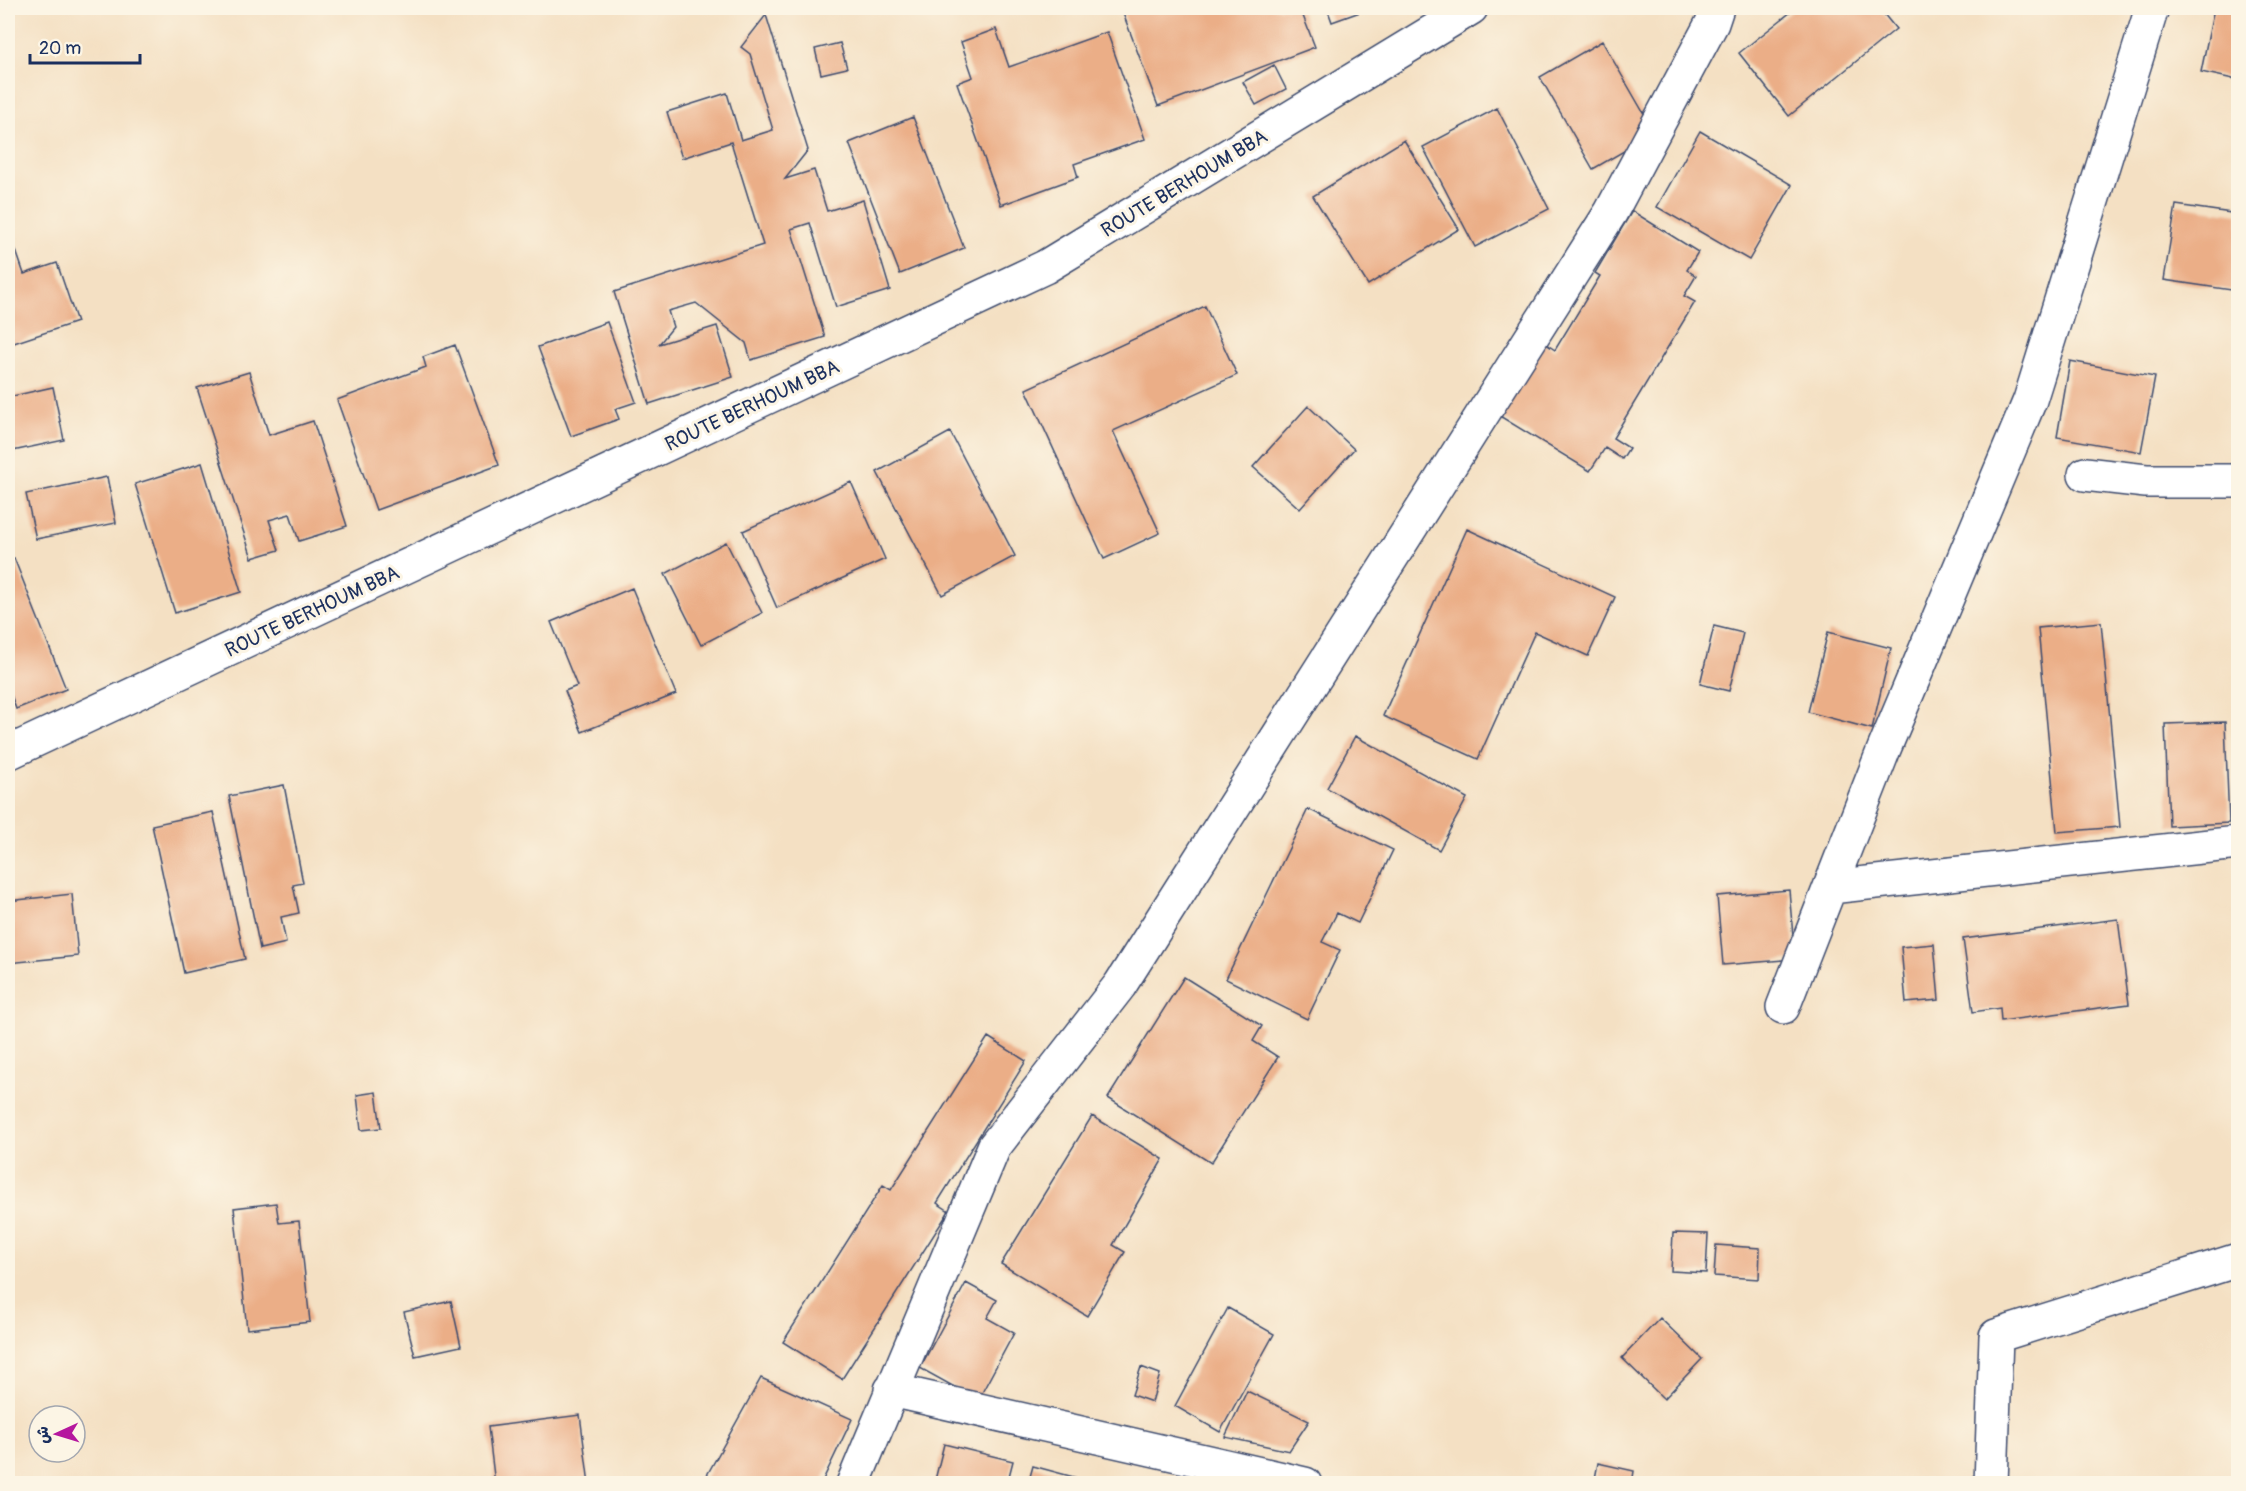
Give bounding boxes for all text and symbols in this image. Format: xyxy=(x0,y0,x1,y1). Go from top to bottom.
scale bar xyxy=(30,27,140,65)
text: 20 m xyxy=(39,37,81,60)
street label: ROUTE BERHOUM BBA xyxy=(1097,124,1272,243)
street label: ROUTE BERHOUM BBA xyxy=(661,354,843,457)
street label: ROUTE BERHOUM BBA xyxy=(221,560,403,663)
north arrow xyxy=(27,1404,87,1464)
text: ش xyxy=(32,1425,54,1444)

